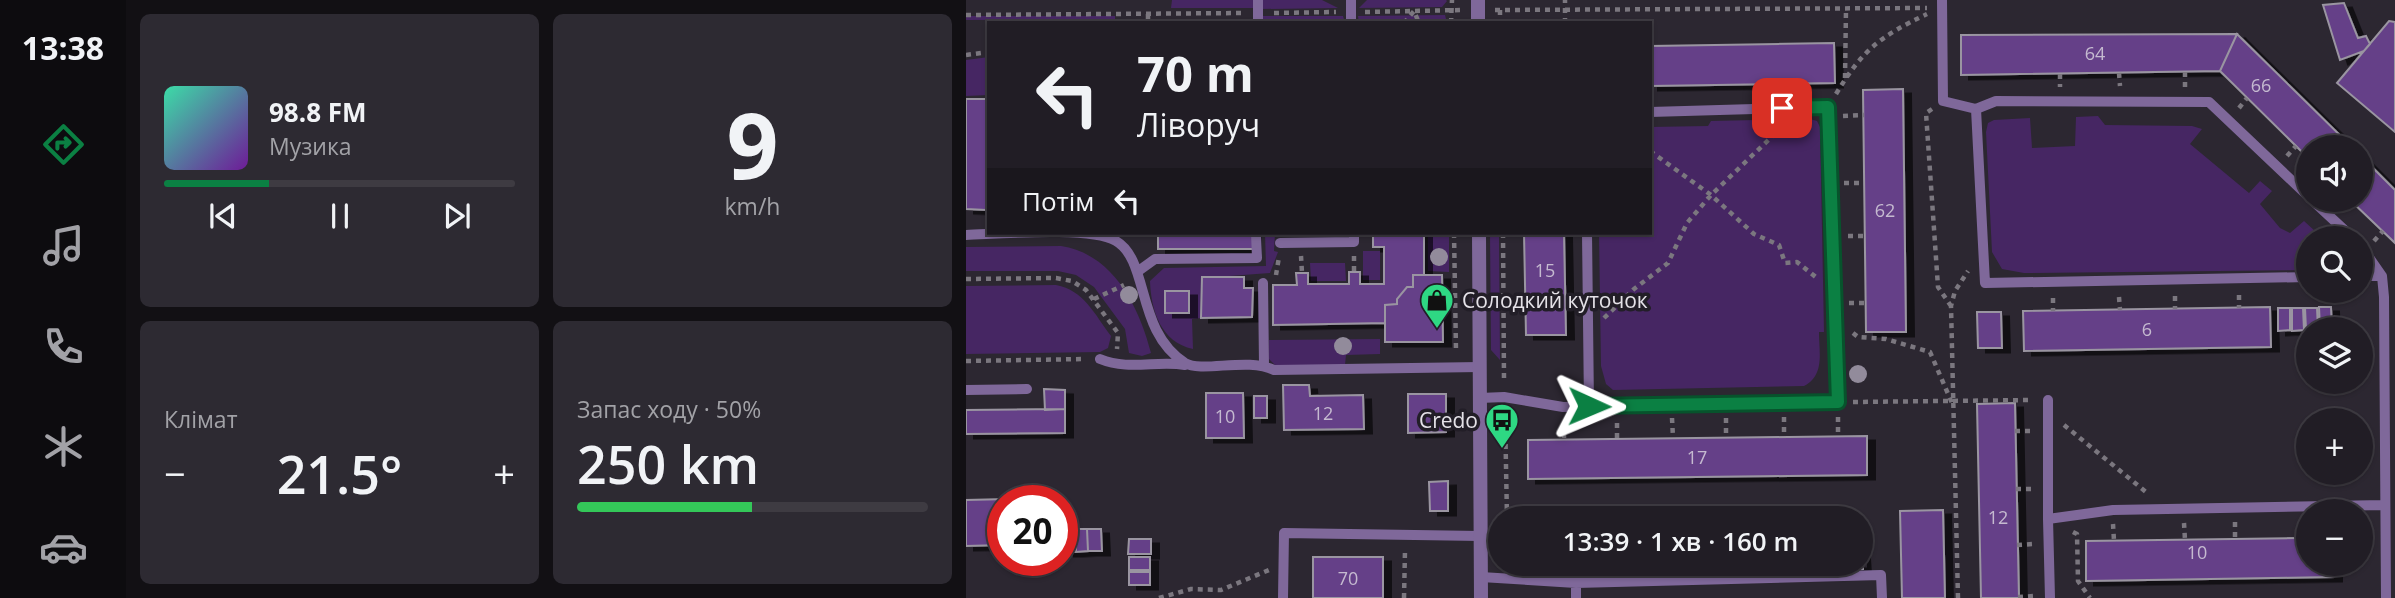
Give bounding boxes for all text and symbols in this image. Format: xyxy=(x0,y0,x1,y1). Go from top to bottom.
text: 13:38 xyxy=(22,26,104,69)
text: 70 m xyxy=(1137,40,1254,106)
house number: 64 xyxy=(2085,41,2105,65)
icon: left xyxy=(1022,49,1113,140)
house number: 66 xyxy=(2251,73,2271,97)
pin xyxy=(1752,78,1812,138)
text: 9 xyxy=(726,82,779,206)
icon: arrive xyxy=(1763,89,1801,127)
text: 98.8 FM xyxy=(269,94,367,130)
text: Ліворуч xyxy=(1137,103,1260,146)
icon: directions xyxy=(39,120,88,169)
text: Музика xyxy=(269,130,352,162)
map controls xyxy=(2296,135,2373,576)
button: sound xyxy=(2296,135,2373,212)
icon: left xyxy=(1108,182,1146,220)
text: Потім xyxy=(1022,183,1094,219)
text: km/h xyxy=(725,190,780,222)
icon: previous xyxy=(204,197,242,235)
icon: pause xyxy=(321,197,359,235)
icon: next xyxy=(438,197,476,235)
house number: 62 xyxy=(1875,198,1895,222)
icon: music xyxy=(39,221,88,270)
button: search xyxy=(2296,226,2373,303)
house number: 15 xyxy=(1535,258,1555,282)
shop icon: Солодкий куточок xyxy=(1418,281,1456,330)
place label: Солодкий куточок xyxy=(1462,286,1648,314)
house number: 6 xyxy=(2142,317,2152,341)
button: layers xyxy=(2296,317,2373,394)
icon: phone xyxy=(39,322,88,371)
position arrow xyxy=(1552,369,1626,443)
text: Запас ходу · 50% xyxy=(577,393,761,425)
house number: 12 xyxy=(1313,401,1333,425)
bus stop icon: Credo xyxy=(1483,401,1521,450)
text: Клімат xyxy=(164,403,237,435)
house number: 10 xyxy=(1215,404,1235,428)
place label: Credo xyxy=(1419,406,1478,434)
button: + xyxy=(2296,408,2373,485)
icon: climate xyxy=(39,422,88,471)
text: 250 km xyxy=(577,428,759,499)
text: 21.5° xyxy=(277,438,402,509)
house number: 17 xyxy=(1687,445,1707,469)
text: − xyxy=(164,447,186,499)
text: + xyxy=(493,447,515,499)
speed limit sign: 20 xyxy=(987,485,1078,576)
button: − xyxy=(2296,499,2373,576)
house number: 12 xyxy=(1988,505,2008,529)
icon: car xyxy=(39,523,88,572)
text: 13:39 · 1 хв · 160 m xyxy=(1563,523,1798,559)
house number: 10 xyxy=(2187,540,2207,564)
house number: 70 xyxy=(1338,566,1358,590)

